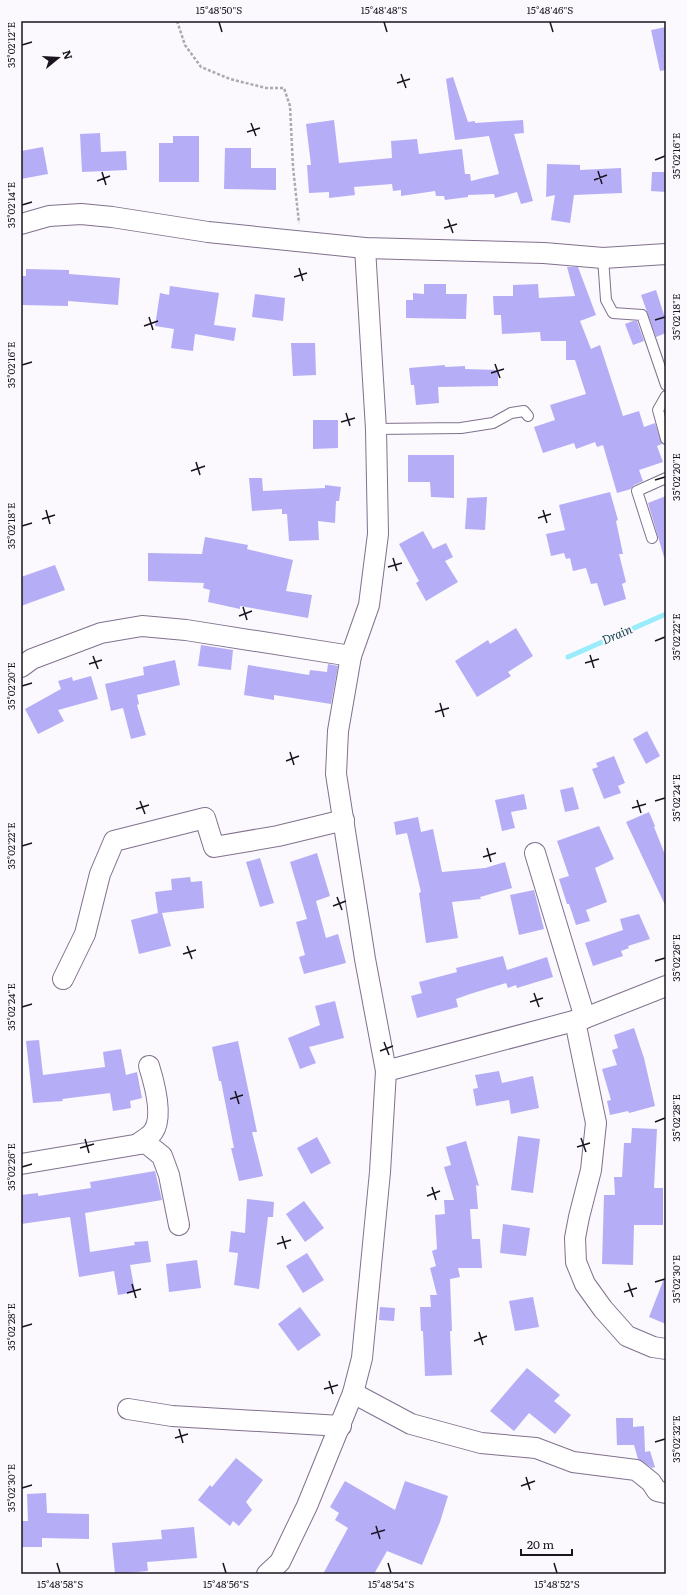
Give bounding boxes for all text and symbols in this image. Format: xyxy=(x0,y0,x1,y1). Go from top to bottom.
text: 15°48'50"S xyxy=(196,2,242,17)
text: 15°48'48"S xyxy=(361,2,407,17)
text: 15°48'46"S xyxy=(527,2,573,17)
text: 35°02'12"E xyxy=(3,22,18,68)
north arrow xyxy=(38,38,78,78)
text: N xyxy=(59,48,77,61)
text: 35°02'16"E xyxy=(668,133,683,179)
text: 35°02'14"E xyxy=(3,182,18,228)
text: 35°02'18"E xyxy=(668,294,683,340)
text: 35°02'16"E xyxy=(3,342,18,388)
text: 35°02'20"E xyxy=(668,453,683,501)
text: 35°02'18"E xyxy=(3,503,18,549)
text: 35°02'22"E xyxy=(668,613,683,661)
water label: Drain xyxy=(599,620,635,648)
text: 35°02'20"E xyxy=(3,662,18,710)
text: 35°02'24"E xyxy=(668,774,683,822)
text: 35°02'22"E xyxy=(3,822,18,870)
text: 35°02'26"E xyxy=(668,934,683,982)
text: 35°02'24"E xyxy=(3,983,18,1031)
text: 35°02'28"E xyxy=(668,1094,683,1142)
text: 35°02'26"E xyxy=(3,1143,18,1191)
text: 35°02'30"E xyxy=(668,1255,683,1303)
text: 35°02'28"E xyxy=(3,1303,18,1351)
text: 35°02'32"E xyxy=(668,1415,683,1463)
text: 35°02'30"E xyxy=(3,1464,18,1512)
scale bar xyxy=(521,1531,572,1557)
text: 20 m xyxy=(527,1535,554,1553)
text: 15°48'58"S xyxy=(37,1576,83,1591)
text: 15°48'56"S xyxy=(203,1576,249,1591)
text: 15°48'54"S xyxy=(368,1576,414,1591)
text: 15°48'52"S xyxy=(534,1576,580,1591)

